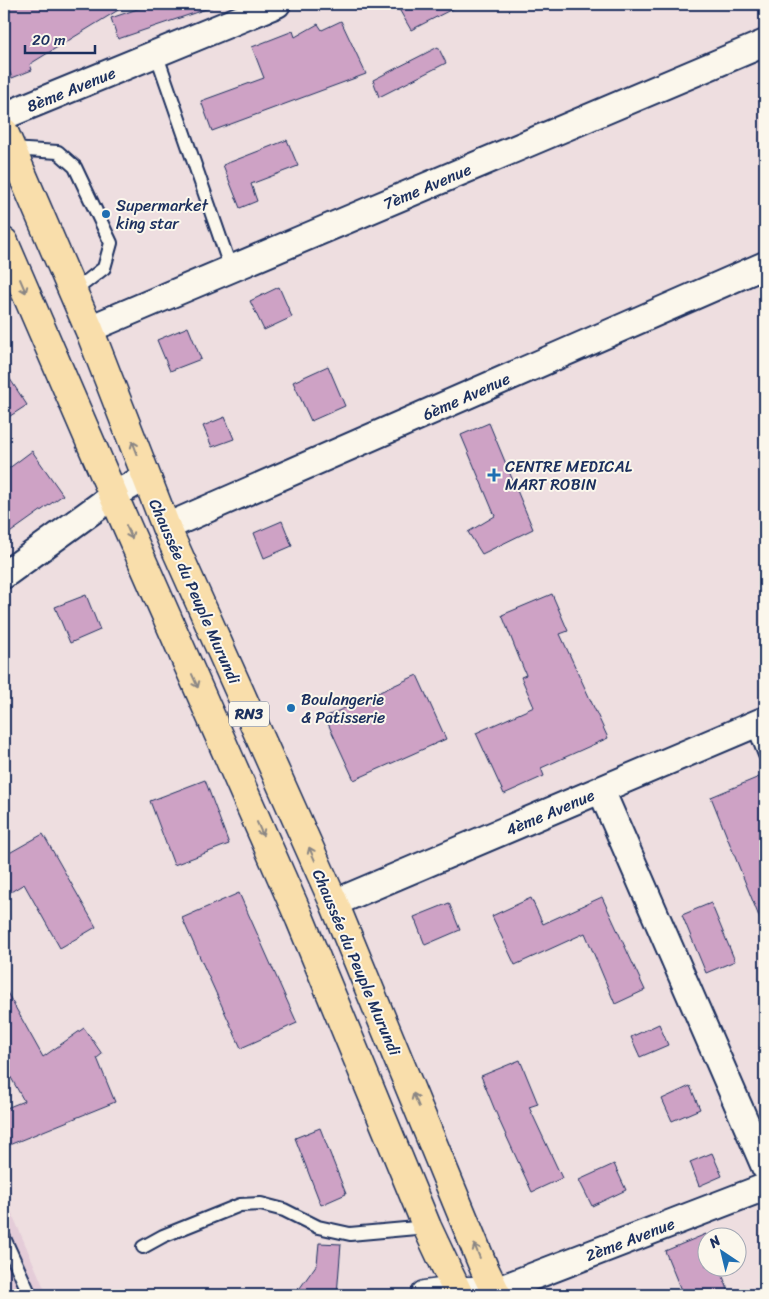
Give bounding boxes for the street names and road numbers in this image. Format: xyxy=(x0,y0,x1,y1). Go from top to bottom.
street label: 8ème Avenue xyxy=(22,58,120,121)
street label: 7ème Avenue xyxy=(378,155,476,218)
street label: 6ème Avenue xyxy=(418,364,515,429)
street label: Chaussée du Peuple Murundi xyxy=(141,494,249,689)
road number: RN3 xyxy=(229,702,269,726)
street label: 4ème Avenue xyxy=(501,781,599,844)
street label: Chaussée du Peuple Murundi xyxy=(304,864,409,1061)
street label: 2ème Avenue xyxy=(581,1209,679,1270)

